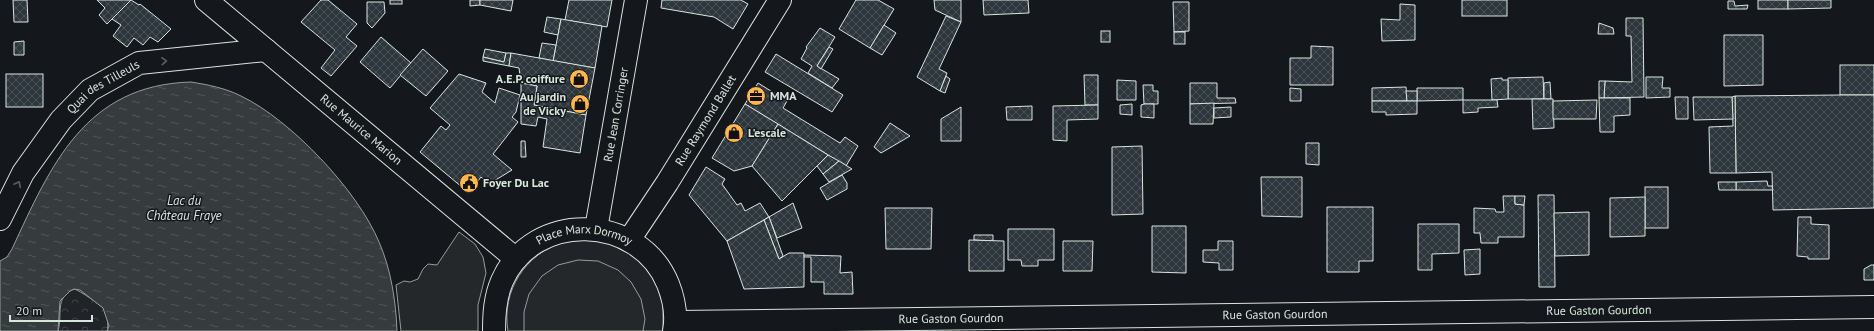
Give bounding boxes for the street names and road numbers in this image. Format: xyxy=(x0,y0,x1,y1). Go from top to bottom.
street label: Quai des Tilleuls xyxy=(63,56,142,117)
street label: Rue Jean Corringer xyxy=(600,66,631,163)
street label: Rue Raymond Ballet xyxy=(671,72,739,168)
street label: Rue Maurice Marion xyxy=(317,91,405,168)
street label: Place Marx Dormoy xyxy=(535,239,635,253)
street label: Rue Gaston Gourdon xyxy=(1546,302,1652,318)
street label: Rue Gaston Gourdon xyxy=(1222,306,1328,322)
street label: Rue Gaston Gourdon xyxy=(898,310,1004,326)

